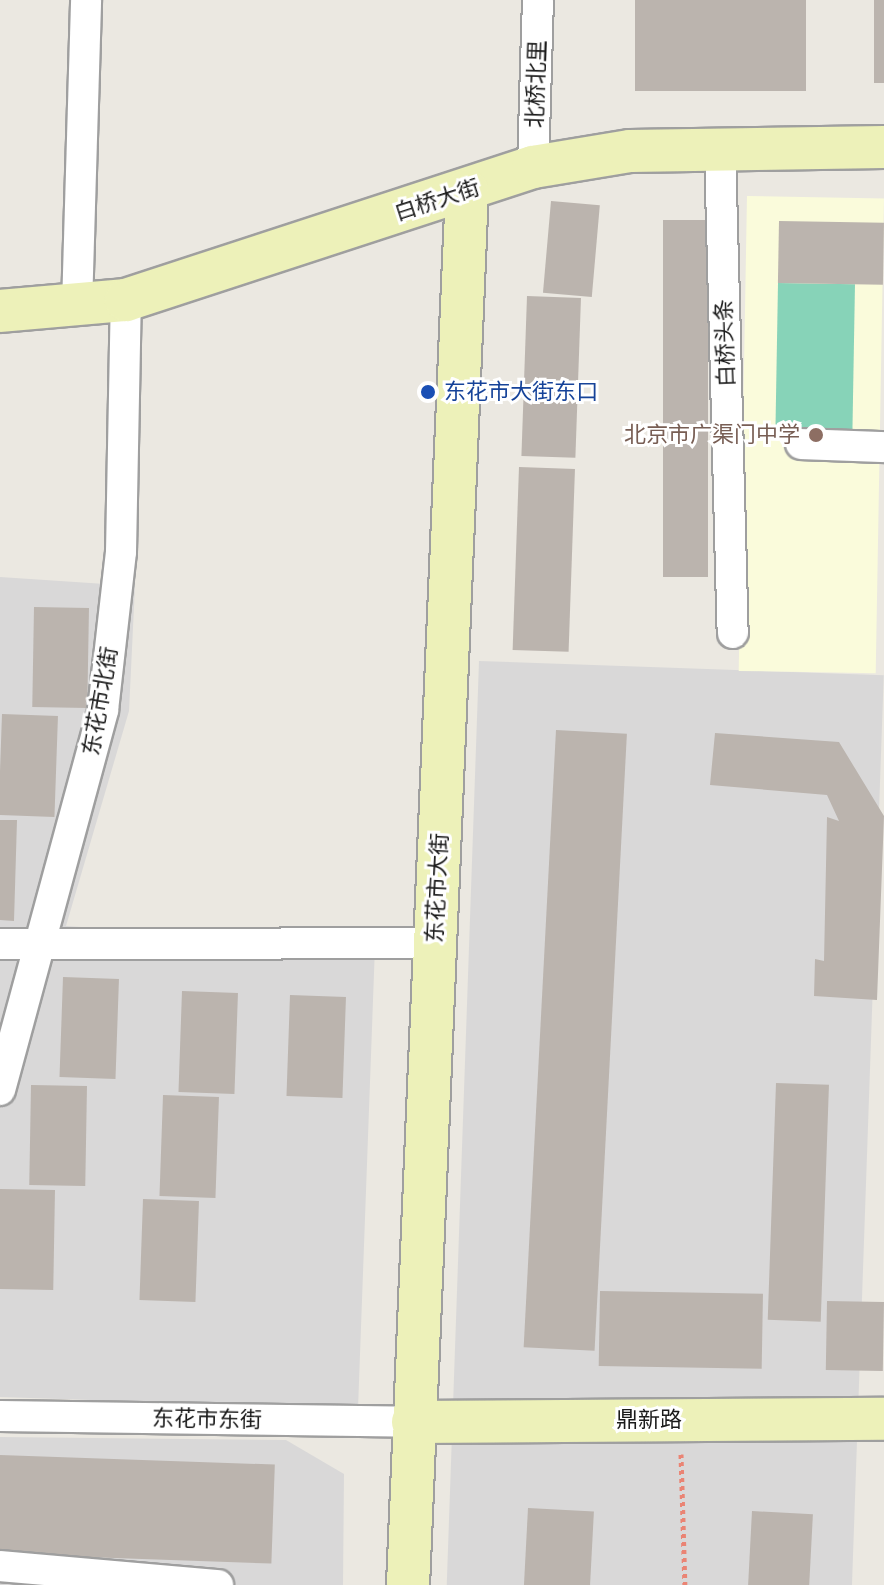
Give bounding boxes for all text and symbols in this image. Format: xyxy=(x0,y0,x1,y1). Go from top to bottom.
street label: 北桥北里 xyxy=(521,40,551,128)
street label: 白桥大街 xyxy=(391,174,483,226)
street label: 白桥头条 xyxy=(710,299,740,387)
place label: 东花市大街东口 xyxy=(444,379,598,405)
marker: 东花市大街东口 xyxy=(419,383,437,401)
place label: 北京市广渠门中学 xyxy=(624,422,800,448)
marker: 北京市广渠门中学 xyxy=(807,426,825,444)
street label: 东花市北街 xyxy=(77,645,123,757)
street label: 东花市大街 xyxy=(421,832,453,944)
street label: 东花市东街 xyxy=(152,1405,262,1433)
street label: 鼎新路 xyxy=(616,1407,682,1433)

